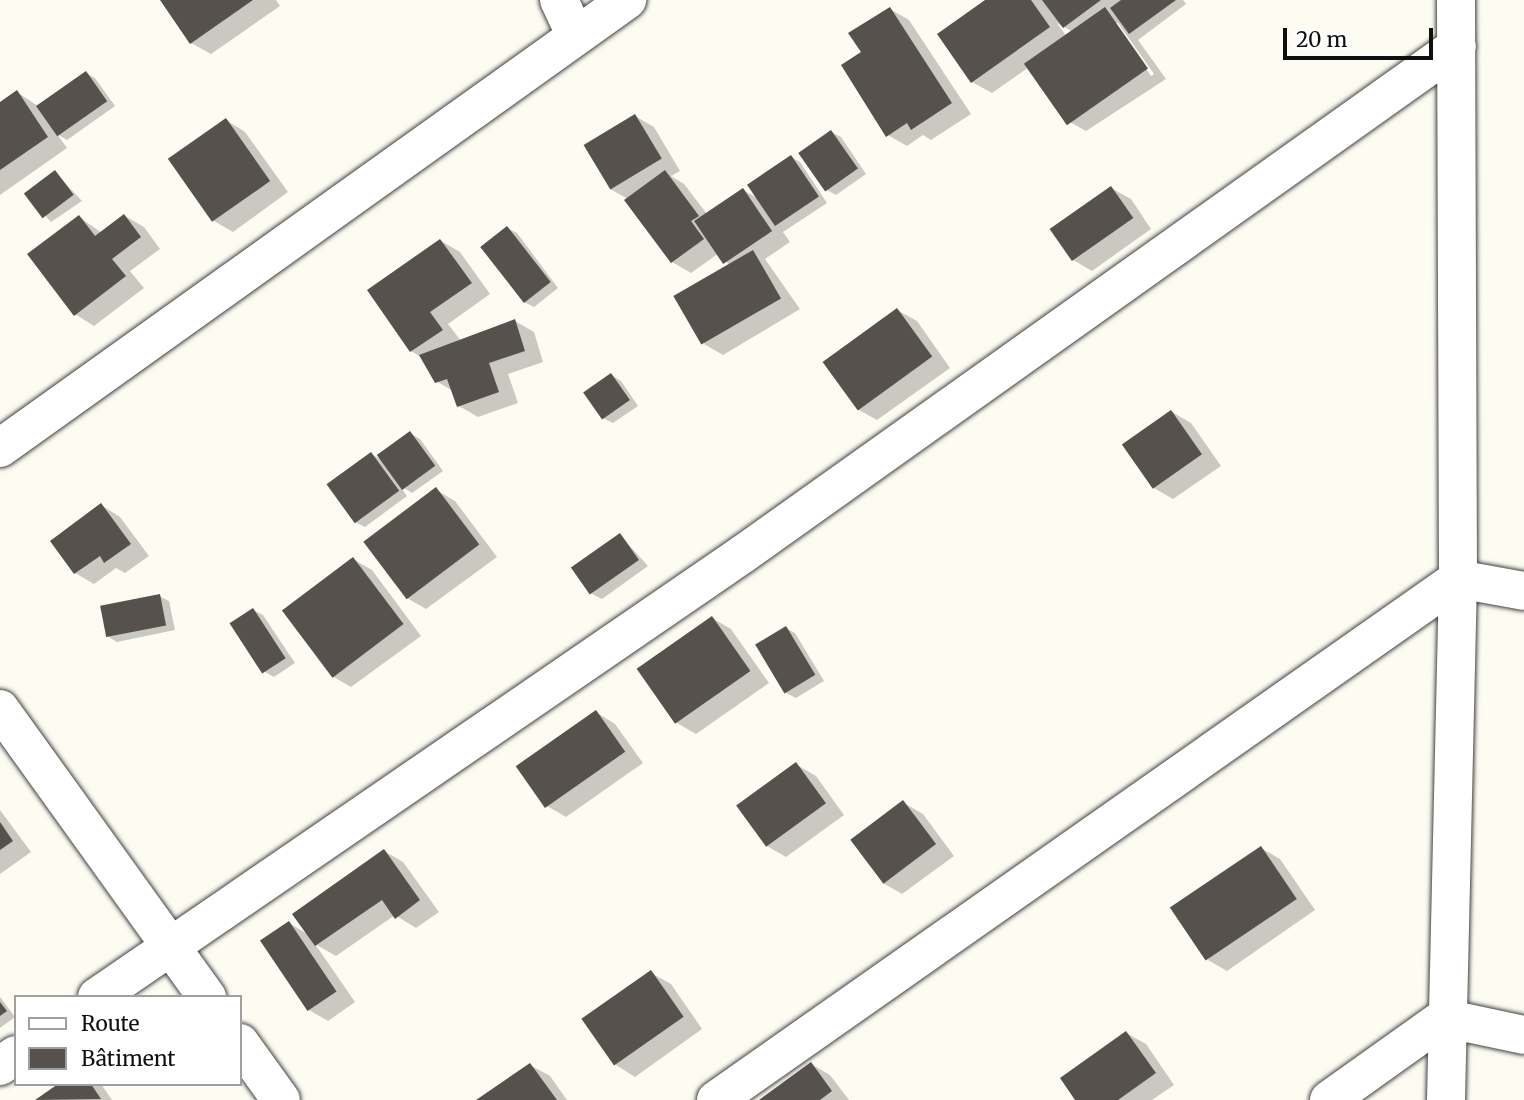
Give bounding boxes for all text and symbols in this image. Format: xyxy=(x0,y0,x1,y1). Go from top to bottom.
scale bar xyxy=(1286,14,1436,58)
text: 20 m xyxy=(1296,26,1347,53)
legend xyxy=(14,995,242,1086)
text: Route xyxy=(81,1010,139,1037)
text: Bâtiment xyxy=(81,1045,175,1072)

